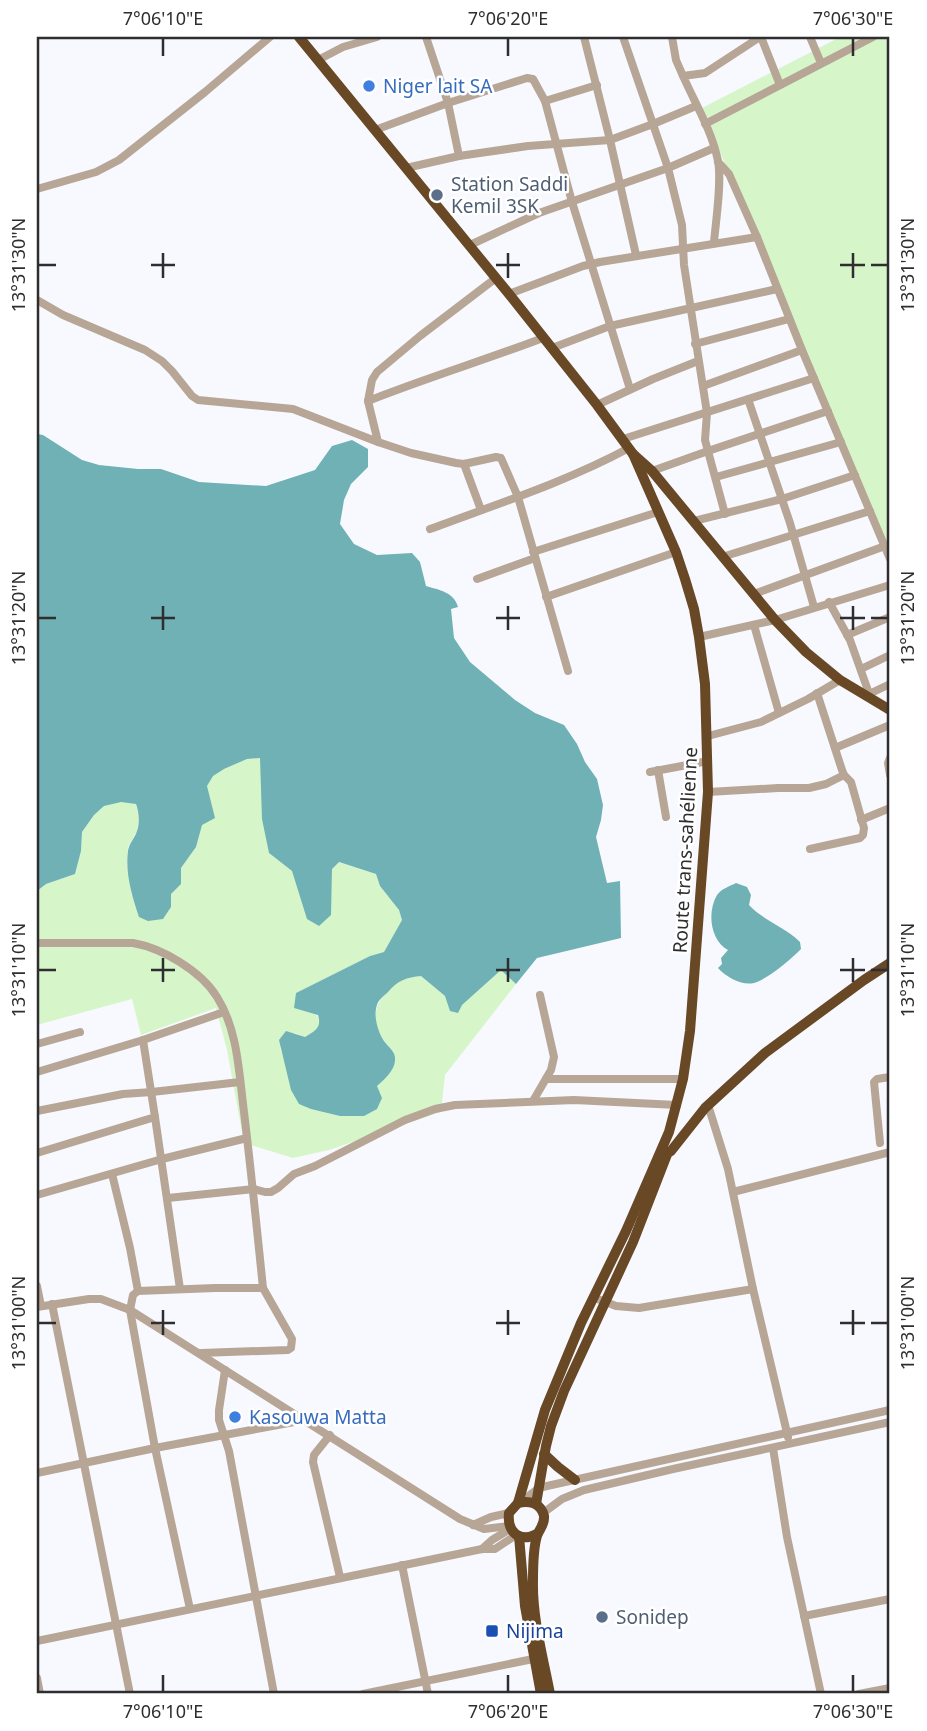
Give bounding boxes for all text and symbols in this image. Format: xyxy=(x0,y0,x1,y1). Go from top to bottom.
text: 7°06'10"E xyxy=(123,6,203,30)
text: 7°06'20"E xyxy=(468,6,548,30)
text: 7°06'30"E xyxy=(813,6,893,30)
place label: Niger lait SA xyxy=(383,73,493,99)
marker: Niger lait SA xyxy=(361,78,377,94)
place label: Station Saddi Kemil 3SK xyxy=(451,171,568,219)
marker: Station Saddi Kemil 3SK xyxy=(429,187,445,203)
text: 13°31'30"N xyxy=(6,218,30,312)
text: 13°31'30"N xyxy=(895,218,919,312)
text: 13°31'20"N xyxy=(6,571,30,665)
text: 13°31'20"N xyxy=(895,571,919,665)
street label: Route trans-sahélienne xyxy=(667,746,703,954)
text: 13°31'10"N xyxy=(6,923,30,1017)
text: 13°31'10"N xyxy=(895,923,919,1017)
text: 13°31'00"N xyxy=(6,1276,30,1370)
text: 13°31'00"N xyxy=(895,1276,919,1370)
place label: Kasouwa Matta xyxy=(249,1404,387,1430)
marker: Kasouwa Matta xyxy=(227,1409,243,1425)
place label: Sonidep xyxy=(616,1604,689,1630)
marker: Sonidep xyxy=(594,1609,610,1625)
place label: Nijima xyxy=(506,1618,564,1644)
marker: Nijima xyxy=(484,1623,500,1639)
text: 7°06'10"E xyxy=(123,1699,203,1723)
text: 7°06'20"E xyxy=(468,1699,548,1723)
text: 7°06'30"E xyxy=(813,1699,893,1723)

